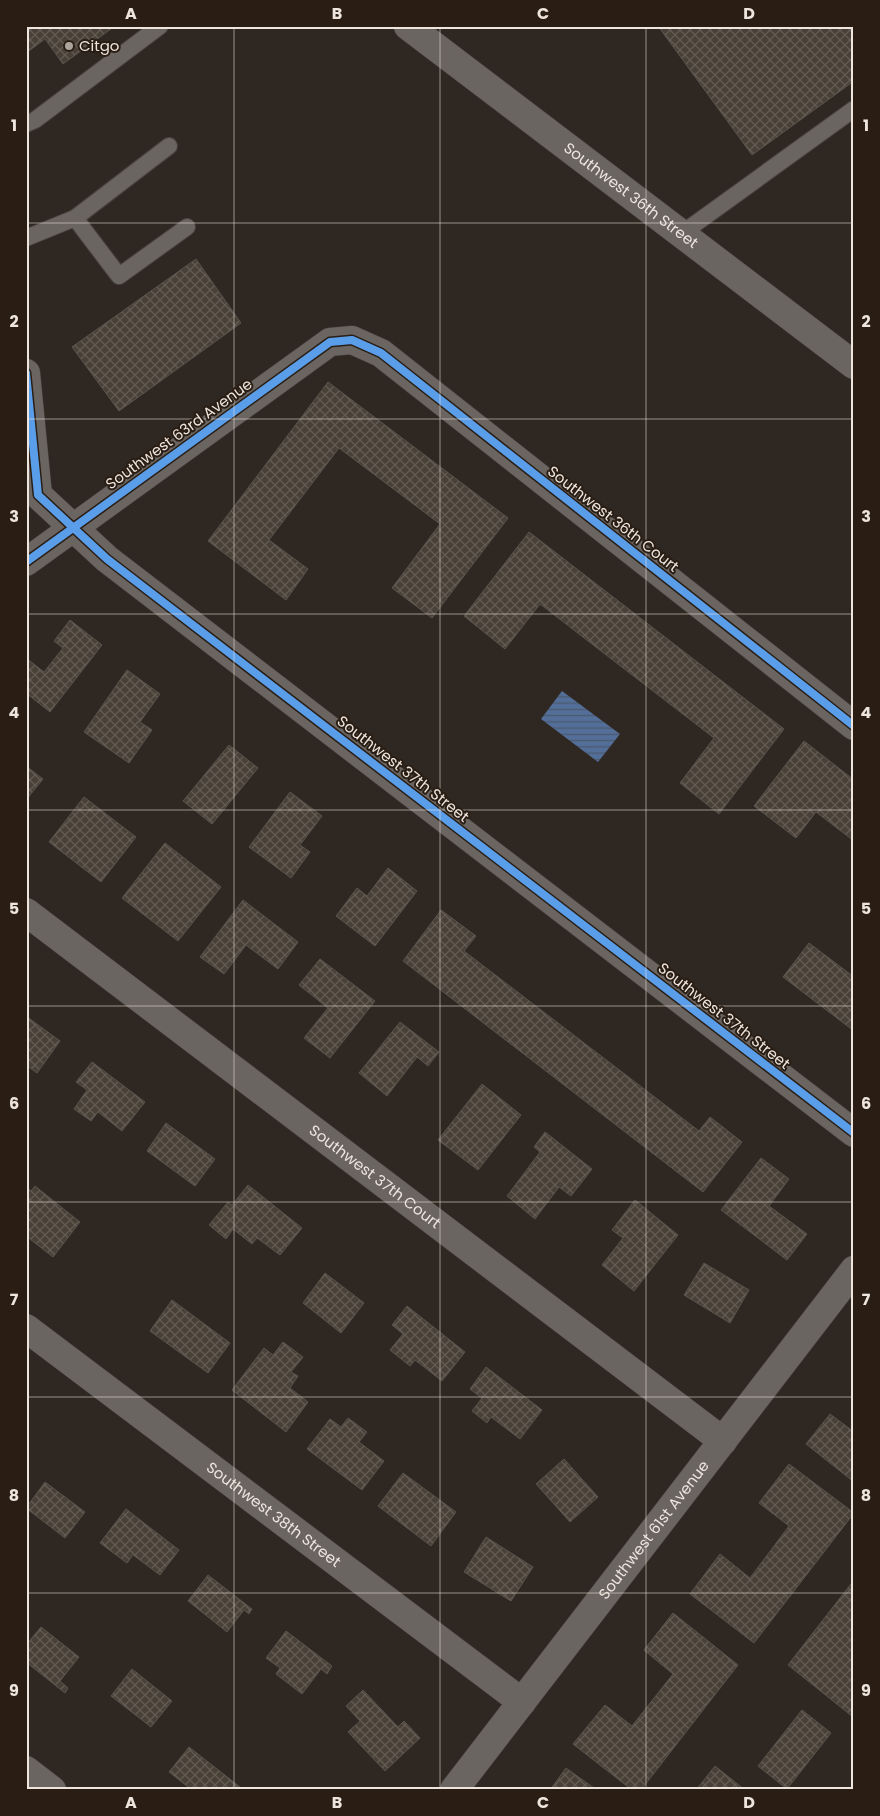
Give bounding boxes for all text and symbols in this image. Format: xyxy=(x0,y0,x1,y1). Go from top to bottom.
text: A xyxy=(125,2,137,25)
text: B xyxy=(332,2,342,25)
text: C xyxy=(537,2,549,25)
text: D xyxy=(743,2,755,25)
place label: Citgo xyxy=(79,35,119,56)
marker: Citgo xyxy=(63,40,75,52)
text: 1 xyxy=(11,114,17,137)
text: 1 xyxy=(863,114,869,137)
street label: Southwest 36th Street xyxy=(560,137,703,253)
text: 2 xyxy=(9,310,19,333)
text: 2 xyxy=(861,310,871,333)
street label: Southwest 63rd Avenue xyxy=(101,373,256,494)
street label: Southwest 36th Court xyxy=(543,461,683,577)
text: 3 xyxy=(9,505,19,528)
text: 3 xyxy=(861,505,871,528)
text: 4 xyxy=(9,701,20,724)
text: 4 xyxy=(861,701,872,724)
street label: Southwest 37th Street xyxy=(333,710,474,827)
text: 5 xyxy=(9,897,19,920)
text: 5 xyxy=(861,897,871,920)
street label: Southwest 37th Street xyxy=(654,957,795,1074)
text: 6 xyxy=(9,1092,19,1115)
text: 6 xyxy=(861,1092,871,1115)
street label: Southwest 37th Court xyxy=(305,1120,445,1233)
text: 7 xyxy=(10,1288,19,1311)
text: 7 xyxy=(862,1288,871,1311)
street label: Southwest 61st Avenue xyxy=(593,1456,714,1604)
street label: Southwest 38th Street xyxy=(202,1457,345,1572)
text: 8 xyxy=(9,1484,19,1507)
text: 8 xyxy=(861,1484,871,1507)
text: 9 xyxy=(9,1679,19,1702)
text: 9 xyxy=(861,1679,871,1702)
text: A xyxy=(125,1791,137,1814)
text: B xyxy=(332,1791,342,1814)
text: C xyxy=(537,1791,549,1814)
text: D xyxy=(743,1791,755,1814)

